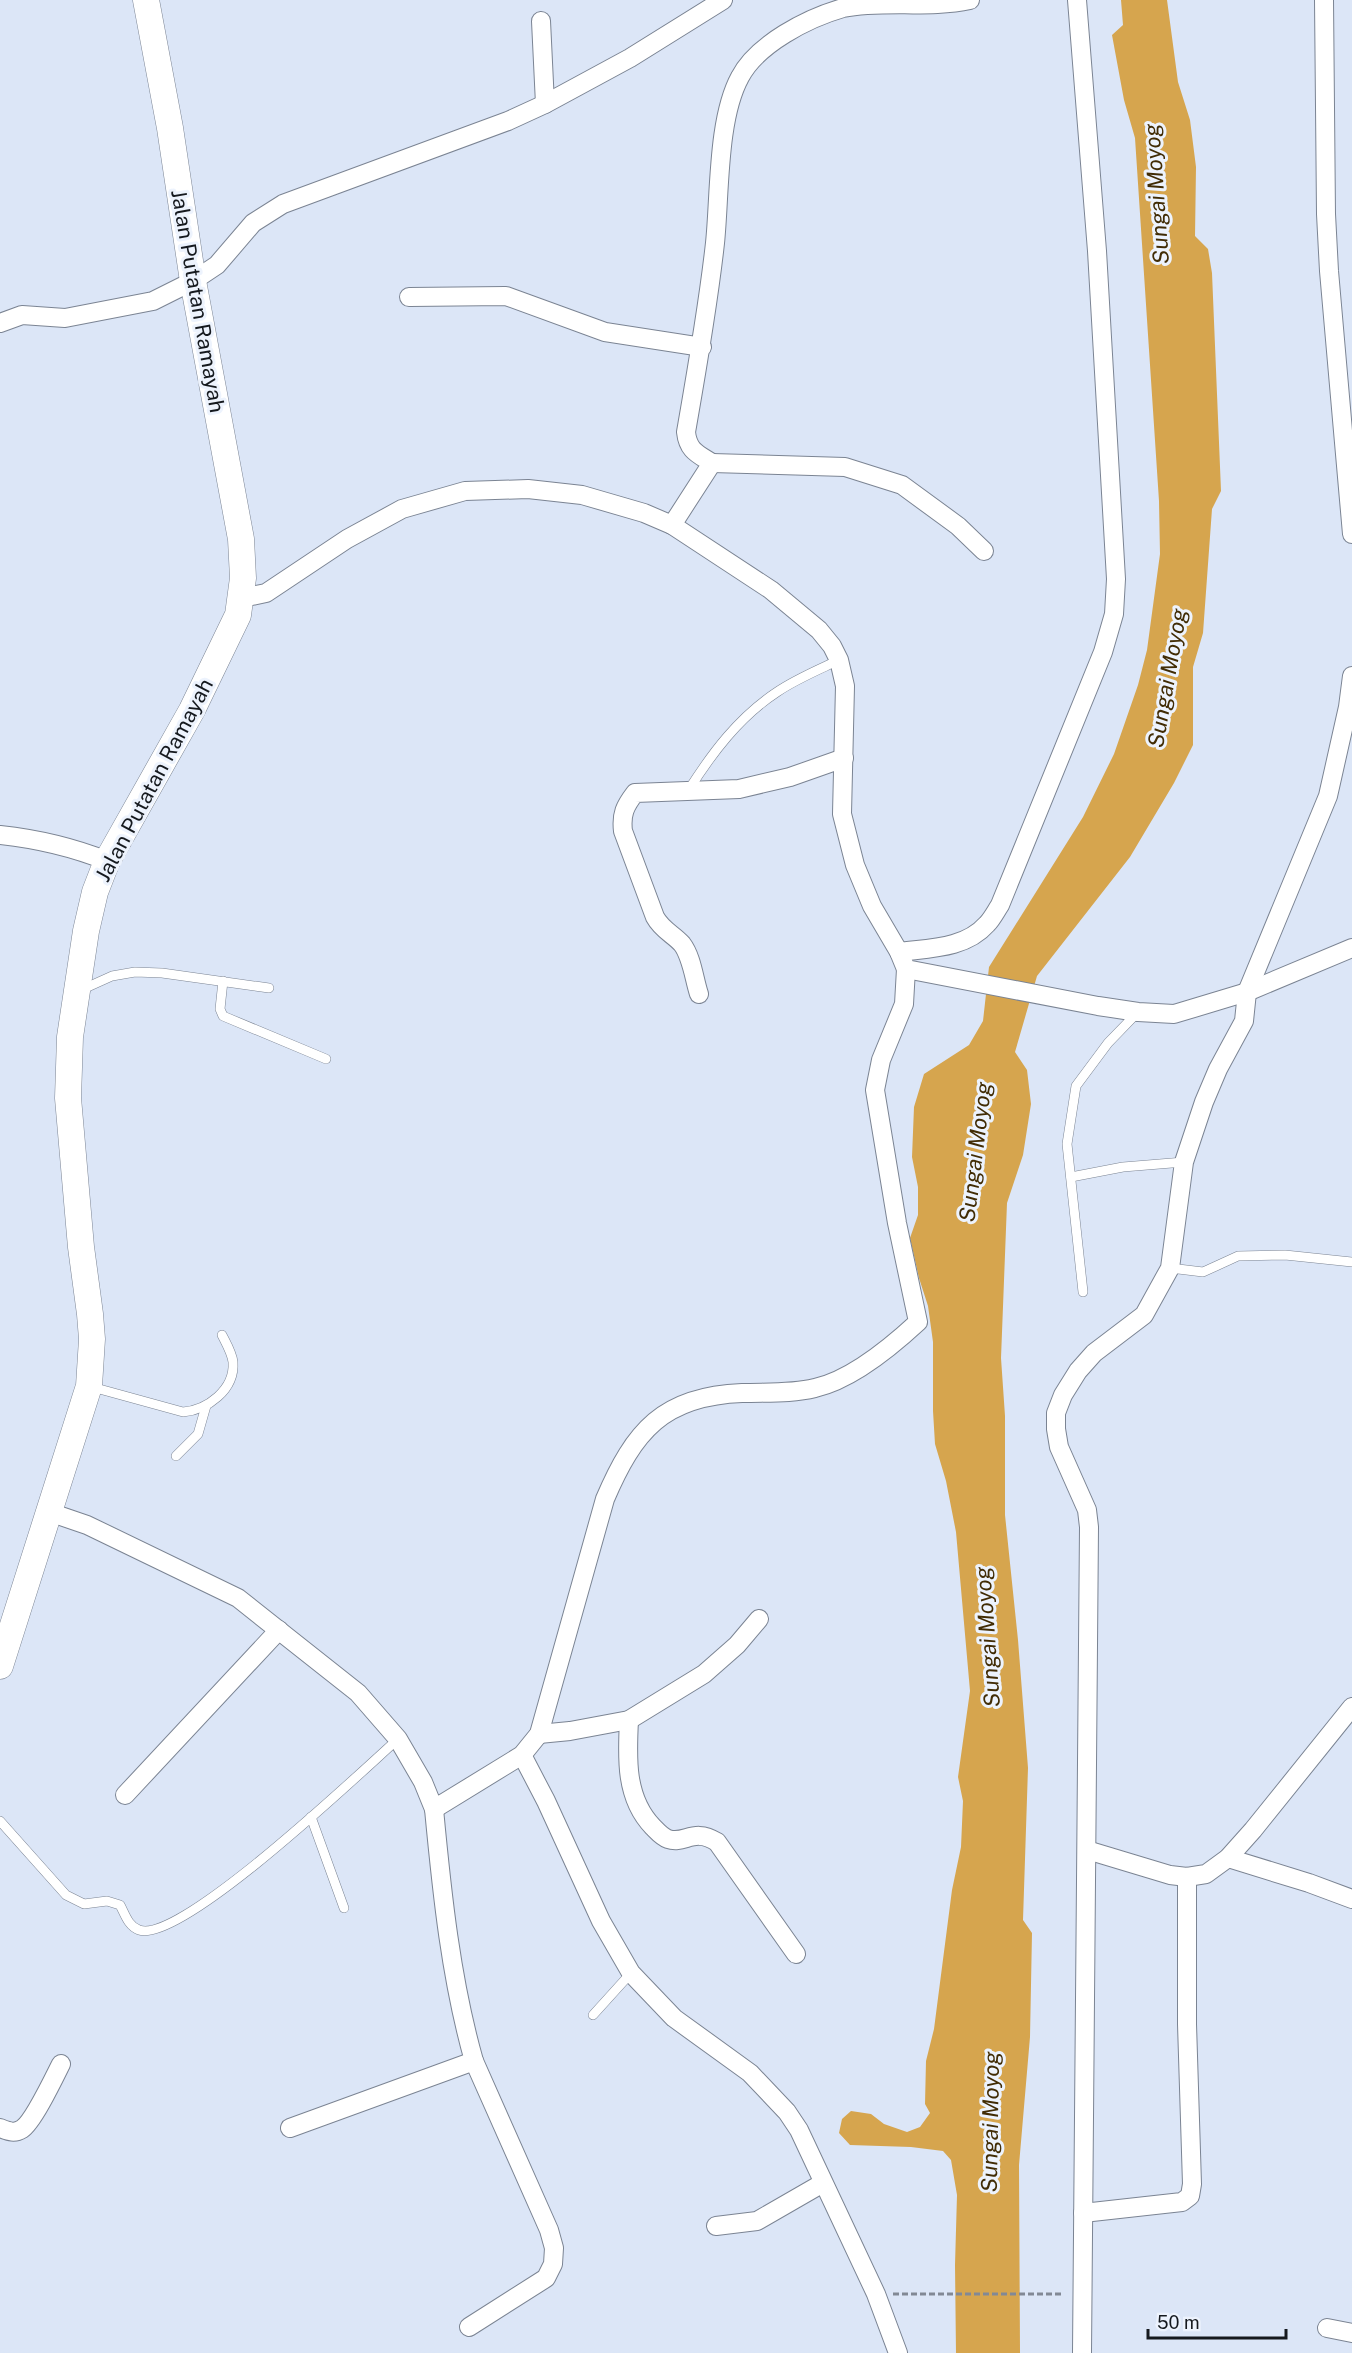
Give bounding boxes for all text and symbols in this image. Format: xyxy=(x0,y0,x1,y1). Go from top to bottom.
water label: Sungai Moyog xyxy=(1138,122,1174,265)
street label: Jalan Putatan Ramayah xyxy=(166,187,230,415)
water label: Sungai Moyog xyxy=(1142,606,1192,750)
street label: Jalan Putatan Ramayah xyxy=(90,674,218,886)
water label: Sungai Moyog xyxy=(954,1080,997,1223)
water label: Sungai Moyog xyxy=(969,1565,1005,1708)
water label: Sungai Moyog xyxy=(976,2051,1004,2193)
scale bar xyxy=(1148,2302,1286,2340)
text: 50 m xyxy=(1157,2312,1200,2333)

